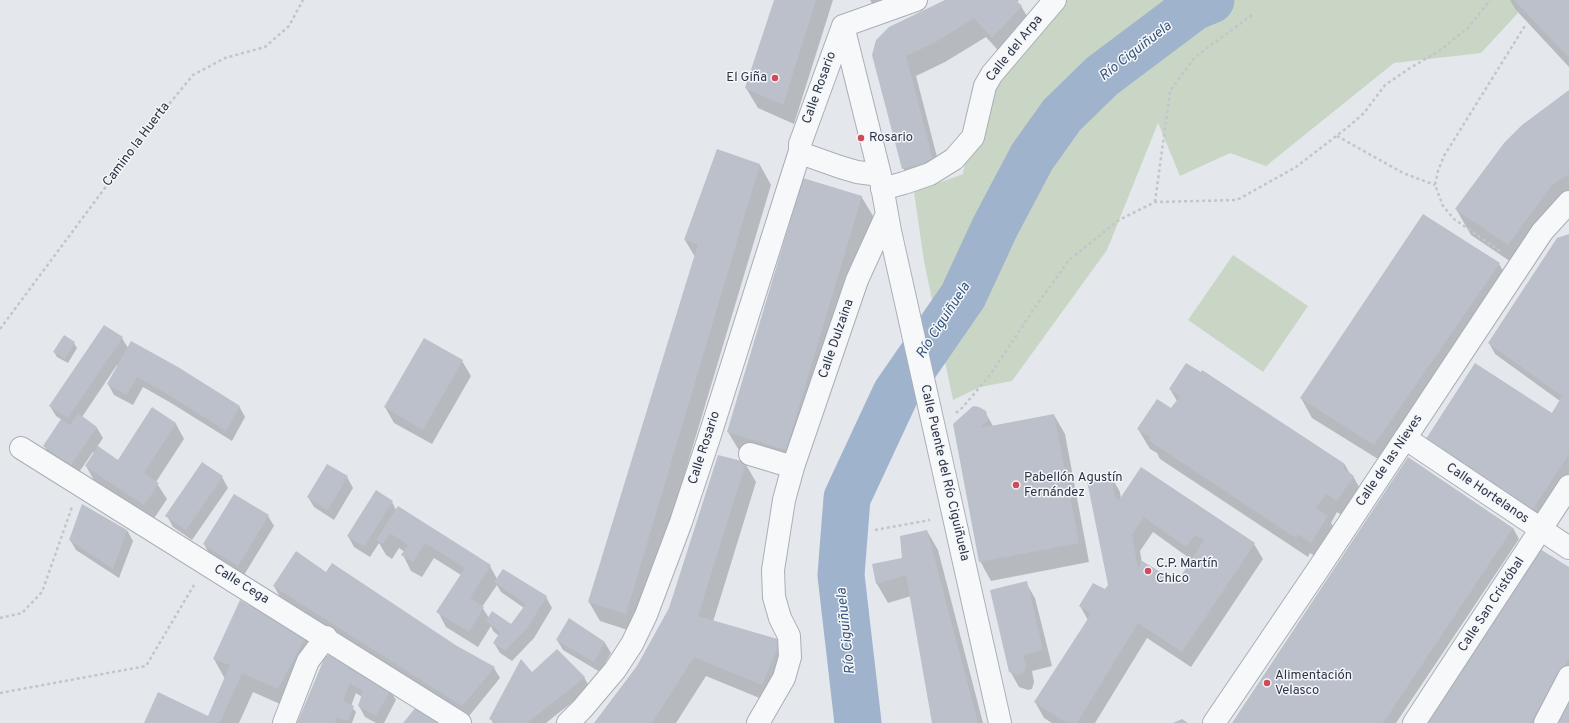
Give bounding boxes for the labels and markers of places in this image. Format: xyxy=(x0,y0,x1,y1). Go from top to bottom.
place label: El Giña xyxy=(726,70,767,86)
marker: El Giña xyxy=(770,73,780,83)
place label: Rosario xyxy=(869,130,913,146)
marker: Rosario xyxy=(856,133,866,143)
place label: Pabellón Agustín Fernández xyxy=(1024,470,1123,501)
marker: Pabellón Agustín Fernández xyxy=(1011,480,1021,490)
place label: C.P. Martín Chico xyxy=(1156,556,1218,587)
marker: C.P. Martín Chico xyxy=(1143,566,1153,576)
place label: Alimentación Velasco xyxy=(1275,668,1352,699)
marker: Alimentación Velasco xyxy=(1262,678,1272,688)

